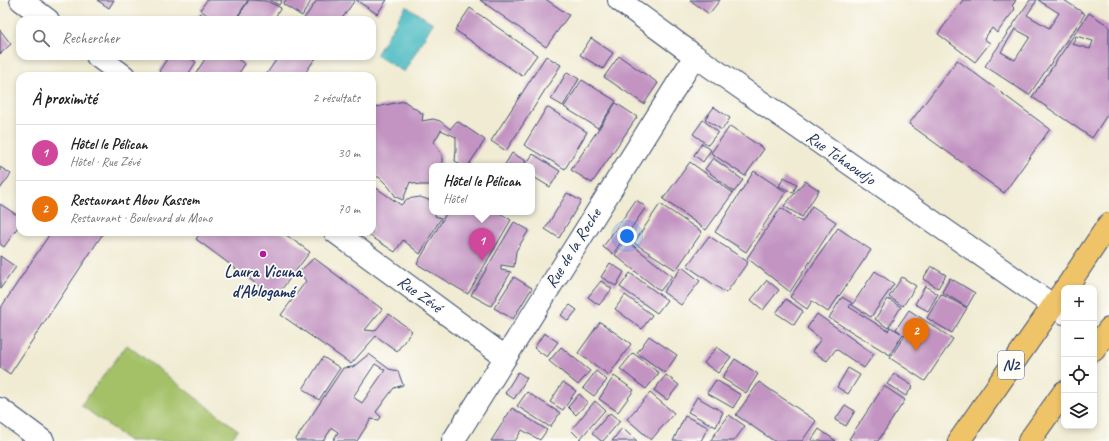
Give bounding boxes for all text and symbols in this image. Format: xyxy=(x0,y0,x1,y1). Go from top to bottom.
search box xyxy=(16,16,376,60)
icon: search xyxy=(30,27,52,49)
text: Rechercher xyxy=(62,29,120,48)
text: À proximité xyxy=(32,88,97,109)
text: 2 résultats xyxy=(312,90,360,106)
street label: Rue Tchaoudjo xyxy=(802,126,881,190)
text: Hôtel le Pélican xyxy=(70,135,147,154)
text: 1 xyxy=(42,145,48,161)
text: 30 m xyxy=(338,145,360,161)
text: Hôtel · Rue Zévé xyxy=(70,154,140,170)
popup xyxy=(429,163,535,215)
text: Hôtel le Pélican xyxy=(443,172,521,191)
text: Restaurant Abou Kassem xyxy=(70,191,199,210)
text: Hôtel xyxy=(443,191,466,207)
text: 2 xyxy=(42,201,48,217)
text: 70 m xyxy=(338,201,360,217)
street label: Rue de la Roche xyxy=(540,203,607,292)
text: Restaurant · Boulevard du Mono xyxy=(70,210,212,226)
your location xyxy=(617,226,637,246)
pin: 1 xyxy=(469,228,495,261)
marker: Laura Vicuna d'Ablogamé xyxy=(258,249,268,259)
place label: Laura Vicuna d'Ablogamé xyxy=(224,261,304,302)
street label: Rue Zévé xyxy=(394,271,448,319)
map controls xyxy=(1061,285,1097,429)
button: + xyxy=(1061,285,1097,321)
pin: 2 xyxy=(903,318,929,351)
button: − xyxy=(1061,321,1097,357)
road number: N2 xyxy=(998,351,1024,379)
button: locate xyxy=(1061,357,1097,393)
button: layers xyxy=(1061,393,1097,429)

